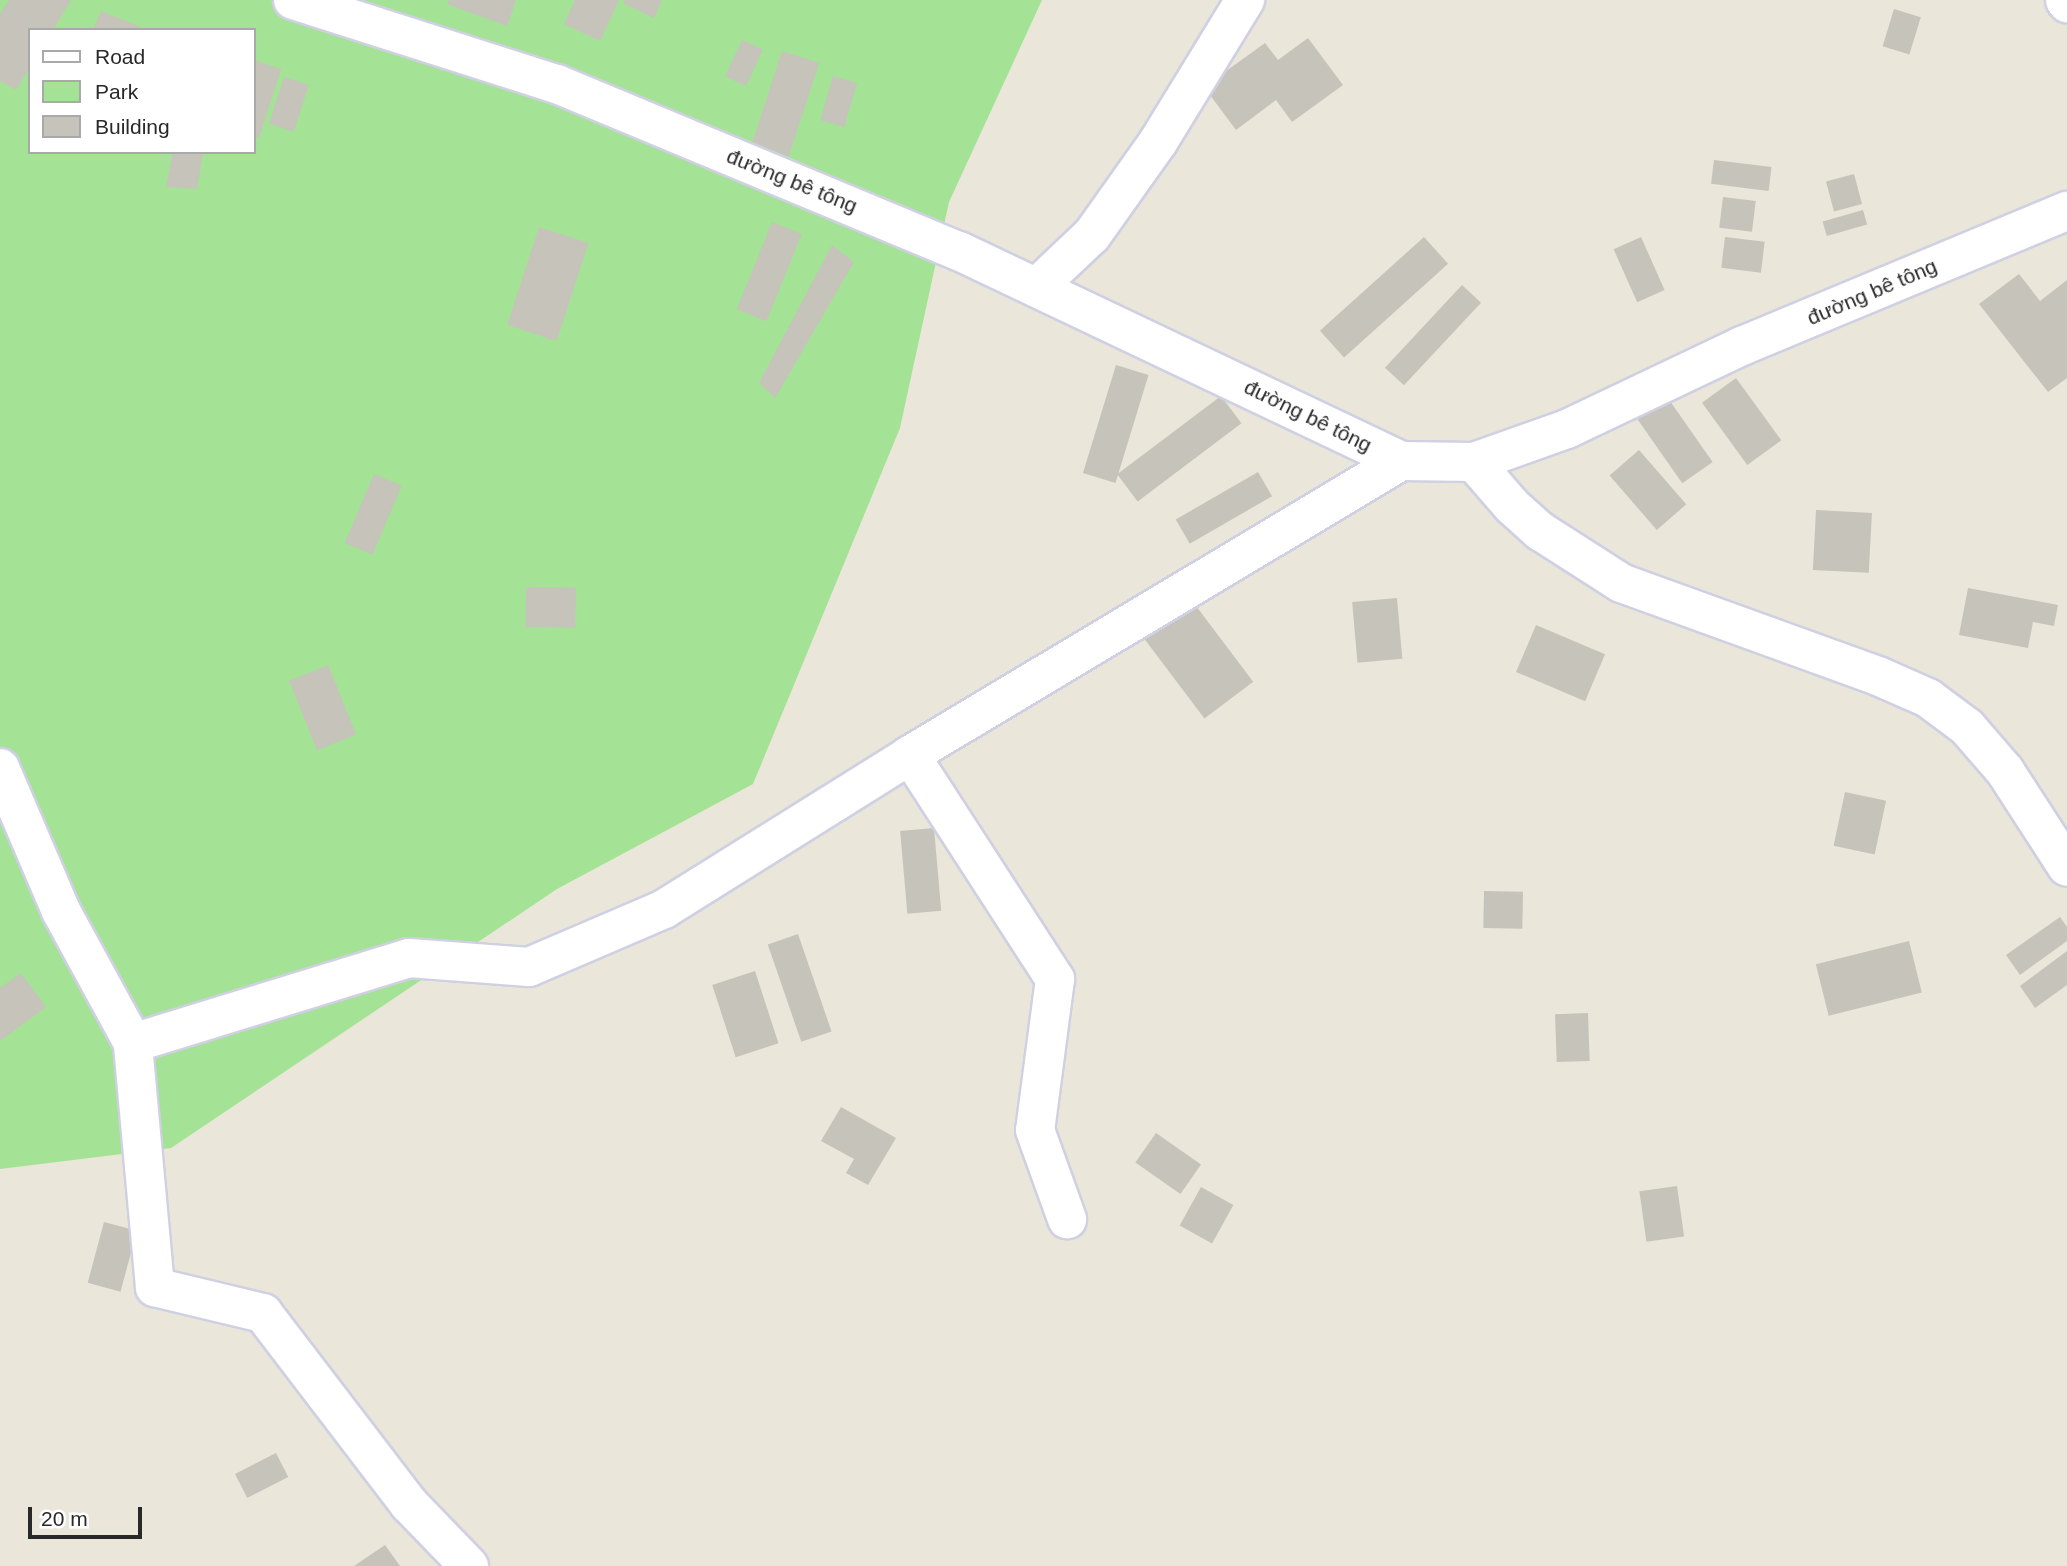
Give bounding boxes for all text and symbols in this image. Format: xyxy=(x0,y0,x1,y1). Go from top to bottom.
legend xyxy=(28,28,256,154)
text: Road xyxy=(95,45,145,68)
text: Park xyxy=(95,80,138,103)
text: Building xyxy=(95,115,170,138)
street label: đường bê tông xyxy=(723,143,861,219)
street label: đường bê tông xyxy=(1803,253,1941,331)
street label: đường bê tông xyxy=(1240,374,1376,458)
scale bar xyxy=(32,1492,145,1536)
text: 20 m xyxy=(41,1507,88,1530)

